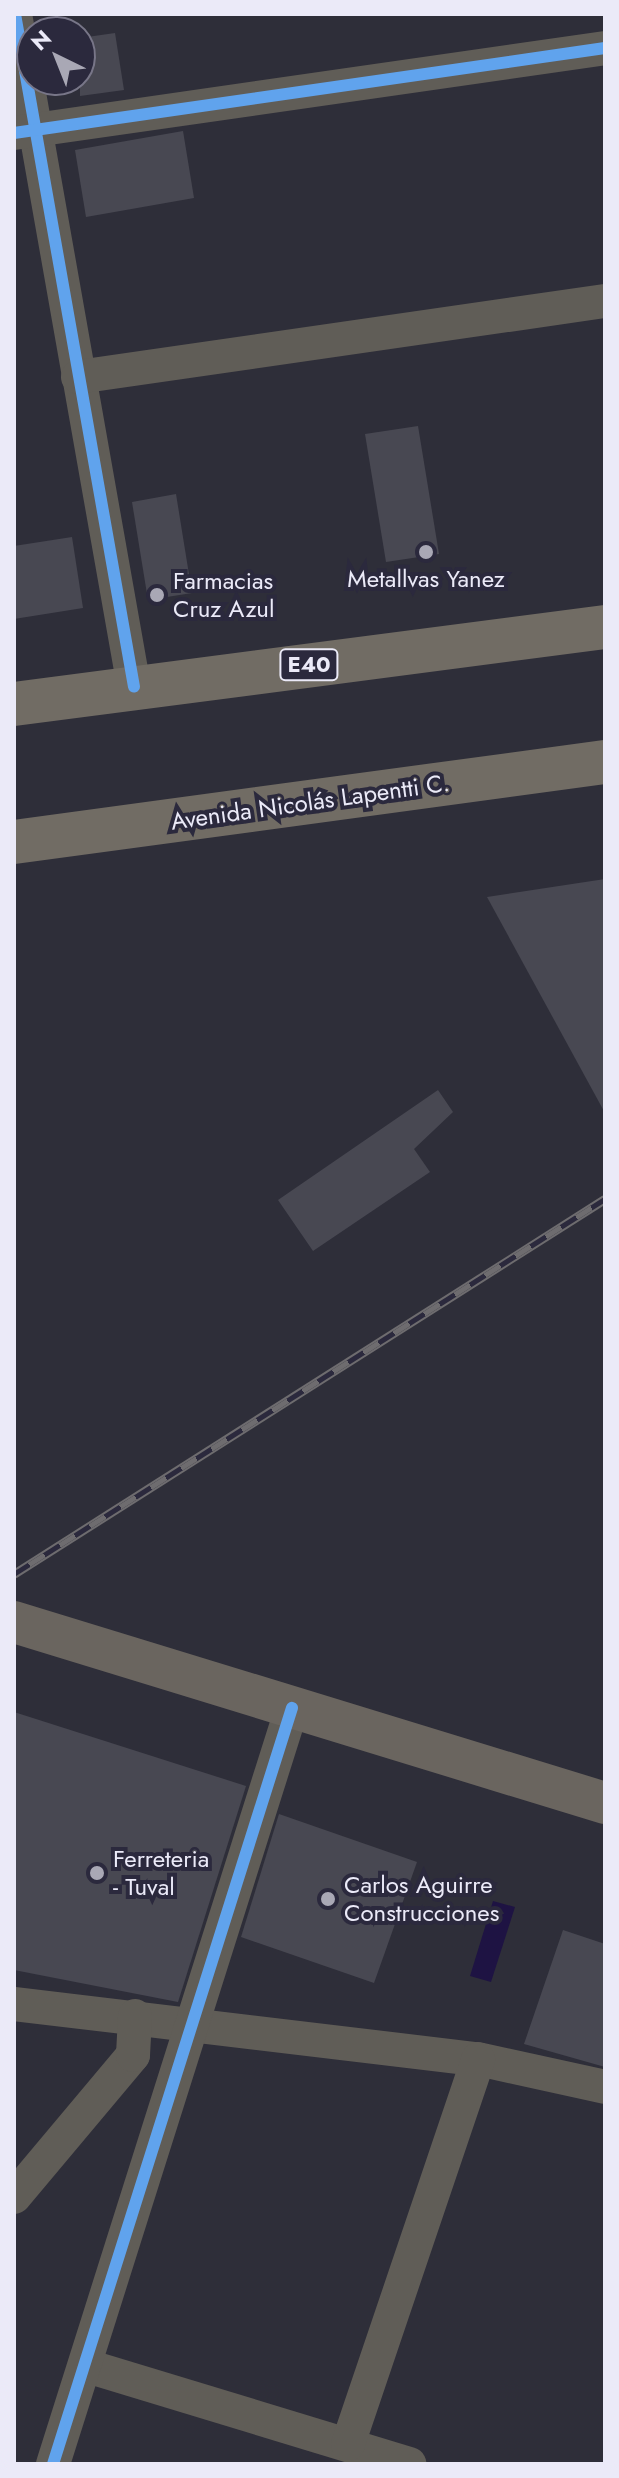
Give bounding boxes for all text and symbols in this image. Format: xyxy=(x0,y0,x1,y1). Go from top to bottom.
north arrow xyxy=(16,16,96,96)
text: N xyxy=(24,22,58,58)
marker: Metallvas Yanez xyxy=(417,543,435,561)
place label: Metallvas Yanez xyxy=(347,565,505,593)
place label: Farmacias Cruz Azul xyxy=(173,567,274,623)
marker: Farmacias Cruz Azul xyxy=(148,586,166,604)
road number: E40 xyxy=(279,647,339,683)
street label: Avenida Nicolás Lapentti C. xyxy=(169,768,451,836)
place label: Ferreteria - Tuval xyxy=(113,1845,209,1901)
marker: Ferreteria - Tuval xyxy=(88,1864,106,1882)
place label: Carlos Aguirre Construcciones xyxy=(344,1871,499,1927)
marker: Carlos Aguirre Construcciones xyxy=(319,1890,337,1908)

